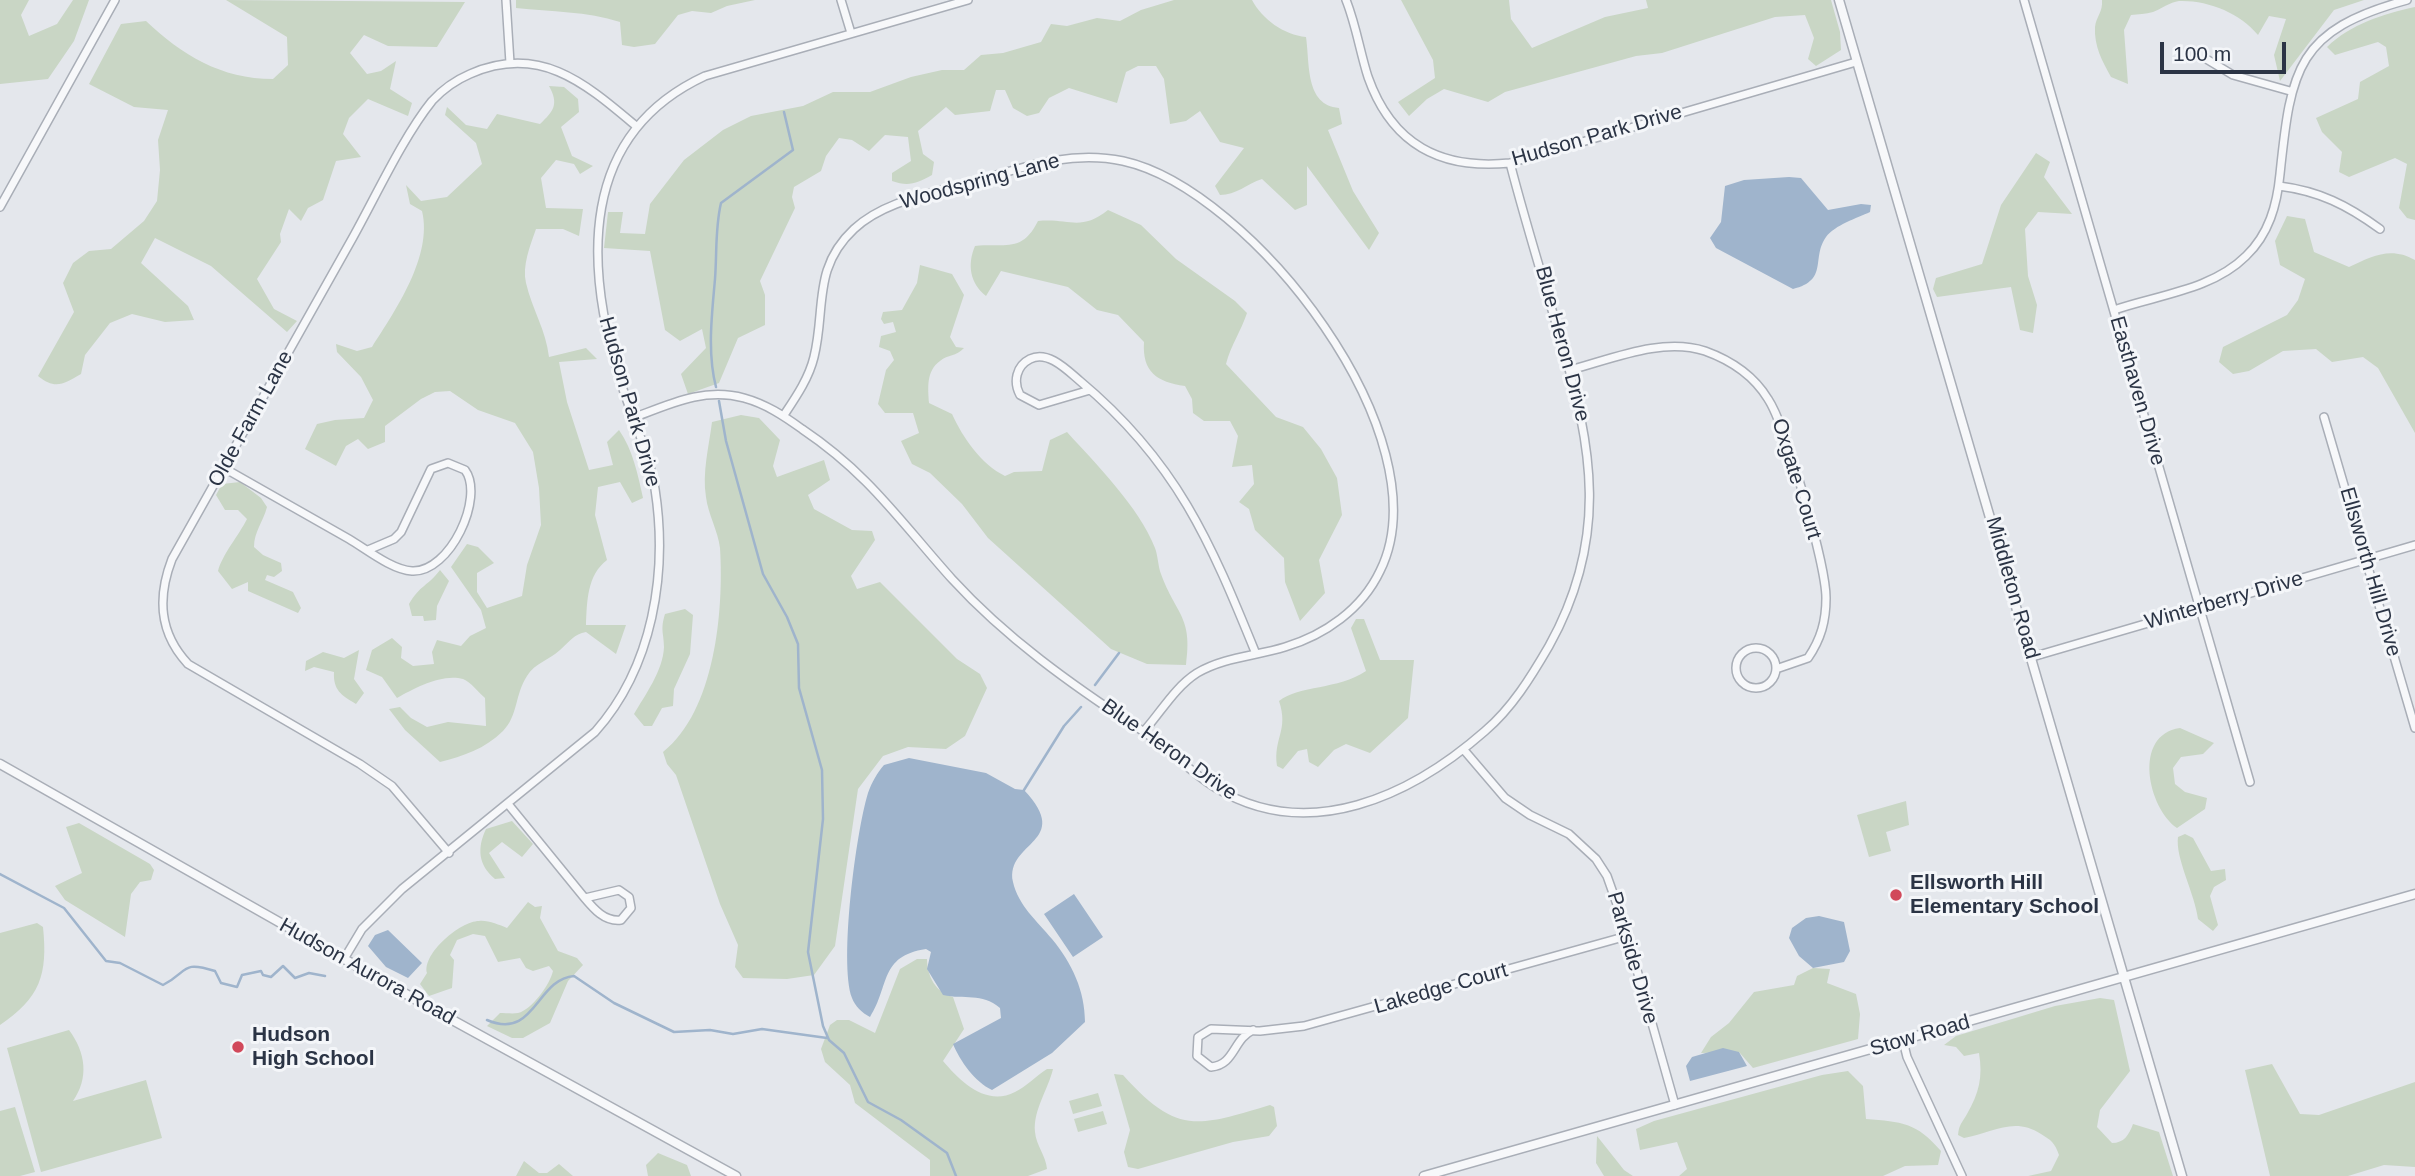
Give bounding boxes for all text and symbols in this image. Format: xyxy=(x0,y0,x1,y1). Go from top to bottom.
scale bar xyxy=(2163,28,2289,72)
text: 100 m xyxy=(2173,42,2231,65)
street label: Hudson Park Drive xyxy=(1509,100,1685,172)
street label: Woodspring Lane xyxy=(897,149,1063,215)
street label: Blue Heron Drive xyxy=(1529,264,1595,424)
street label: Easthaven Drive xyxy=(2104,313,2170,469)
street label: Hudson Park Drive xyxy=(593,314,665,490)
street label: Olde Farm Lane xyxy=(203,347,299,491)
street label: Oxgate Court xyxy=(1766,416,1826,542)
street label: Ellsworth Hill Drive xyxy=(2334,484,2406,660)
street label: Middleton Road xyxy=(1980,514,2044,662)
street label: Winterberry Drive xyxy=(2142,566,2306,636)
street label: Blue Heron Drive xyxy=(1096,694,1242,806)
place label: Ellsworth Hill Elementary School xyxy=(1910,870,2099,920)
marker: Ellsworth Hill Elementary School xyxy=(1888,887,1904,903)
street label: Parkside Drive xyxy=(1601,889,1663,1027)
street label: Hudson Aurora Road xyxy=(275,913,459,1031)
street label: Lakedge Court xyxy=(1371,958,1511,1020)
street label: Stow Road xyxy=(1867,1010,1973,1062)
place label: Hudson High School xyxy=(252,1022,374,1072)
marker: Hudson High School xyxy=(230,1039,246,1055)

